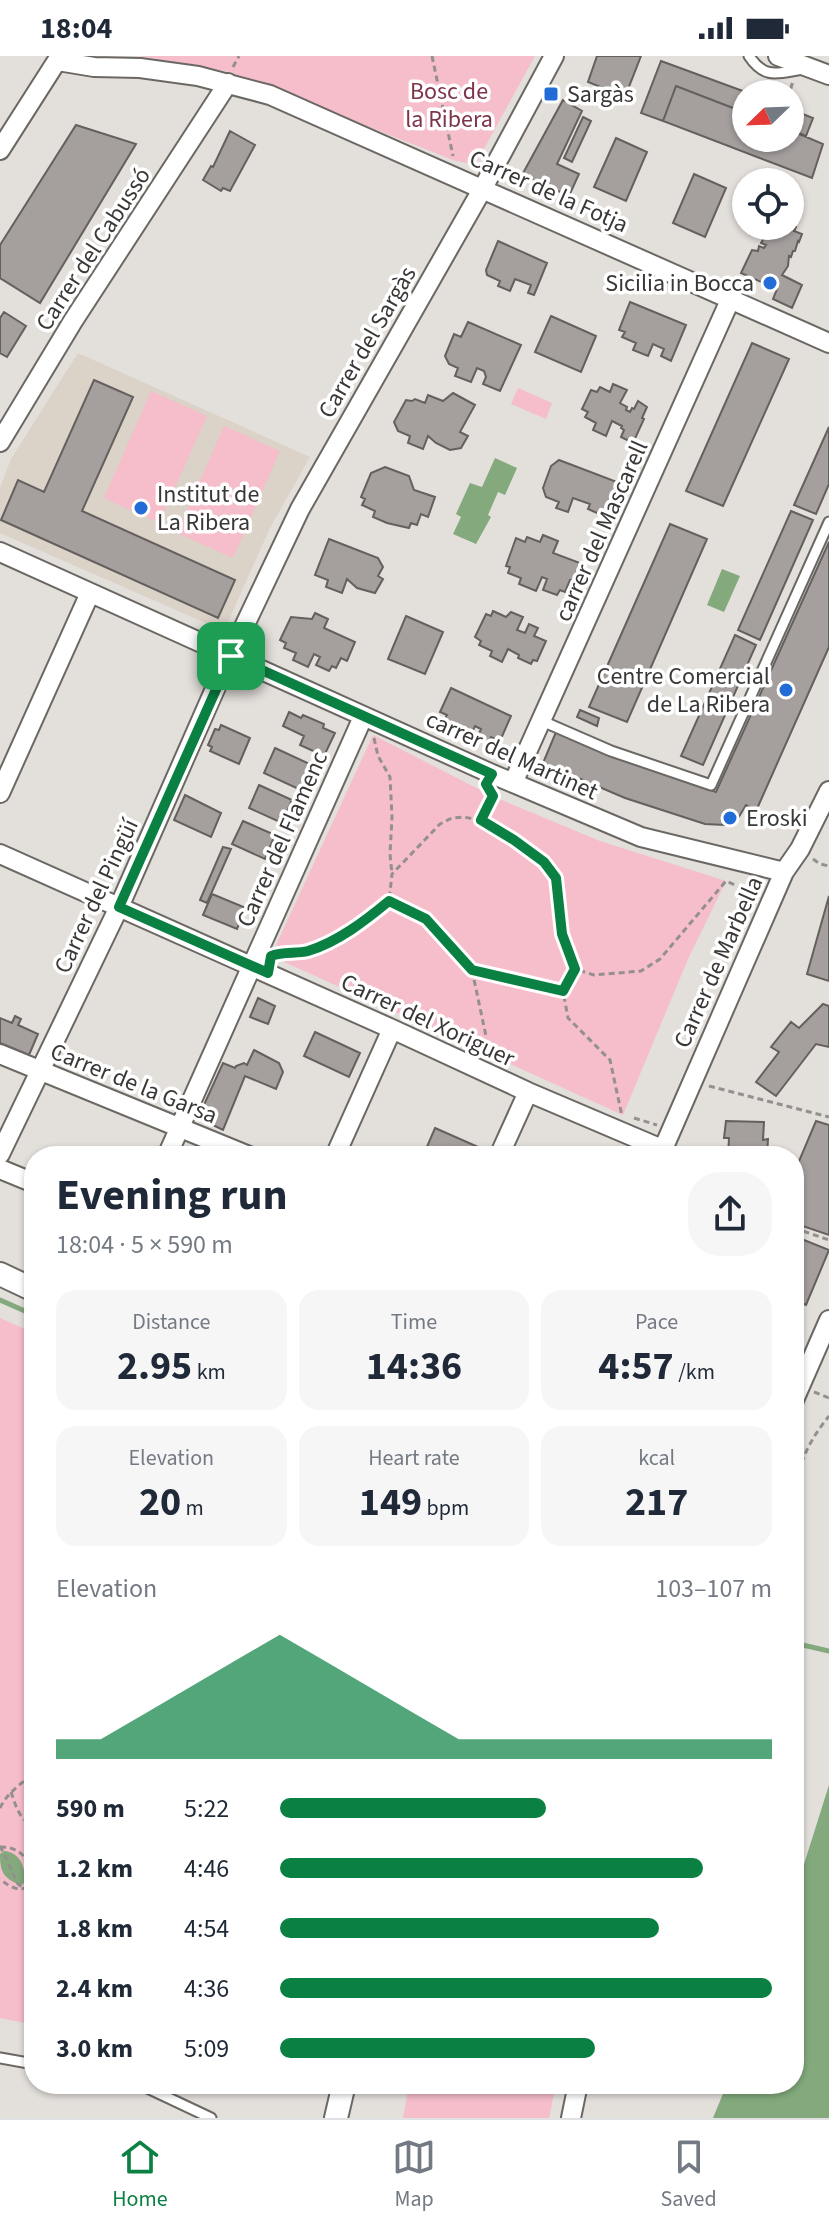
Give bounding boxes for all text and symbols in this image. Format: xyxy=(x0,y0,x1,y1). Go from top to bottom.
text: 18:04 xyxy=(40,7,112,50)
park label: Bosc de la Ribera xyxy=(405,74,493,137)
place label: Sargàs xyxy=(567,77,634,112)
north arrow xyxy=(732,80,804,152)
map controls xyxy=(732,80,804,240)
marker: Sargàs xyxy=(542,85,560,103)
street label: Carrer de la Fotja xyxy=(464,141,634,242)
street label: Carrer del Cabussó xyxy=(27,161,159,338)
button: locate xyxy=(732,168,804,240)
street label: Carrer del Sargàs xyxy=(310,260,425,425)
place label: Sicilia in Bocca xyxy=(605,266,754,301)
marker: Sicilia in Bocca xyxy=(761,274,779,292)
street label: carrer del Mascarell xyxy=(546,435,657,627)
place label: Institut de La Ribera xyxy=(157,477,259,540)
marker: Institut de La Ribera xyxy=(132,499,150,517)
pin xyxy=(197,622,265,690)
icon: arrive xyxy=(209,634,253,678)
place label: Centre Comercial de La Ribera xyxy=(597,659,770,722)
marker: Centre Comercial de La Ribera xyxy=(777,681,795,699)
street label: carrer del Martinet xyxy=(420,702,604,809)
street label: Carrer del Flamenc xyxy=(228,746,337,933)
place label: Eroski xyxy=(746,801,808,836)
marker: Eroski xyxy=(721,809,739,827)
street label: Carrer del Pingüí xyxy=(45,812,148,979)
street label: Carrer de Marbella xyxy=(665,871,772,1054)
street label: Carrer del Xoriguer xyxy=(335,965,521,1076)
street label: Carrer de la Garsa xyxy=(45,1034,223,1133)
text: Evening run xyxy=(56,1164,288,1227)
button: share xyxy=(688,1172,772,1256)
text: 18:04 · 5 × 590 m xyxy=(56,1226,233,1263)
text: Distance xyxy=(132,1306,210,1338)
text: Time xyxy=(391,1306,437,1338)
text: Pace xyxy=(635,1306,678,1338)
text: 2.95 xyxy=(117,1338,192,1395)
text: 14:36 xyxy=(366,1338,462,1395)
text: 4:57 xyxy=(598,1338,674,1395)
text: km xyxy=(192,1356,226,1388)
text: /km xyxy=(674,1356,715,1388)
text: Elevation xyxy=(128,1442,214,1474)
text: Heart rate xyxy=(368,1442,460,1474)
text: kcal xyxy=(638,1442,675,1474)
text: 20 xyxy=(139,1474,181,1531)
text: 149 xyxy=(359,1474,422,1531)
text: 217 xyxy=(625,1474,688,1531)
text: m xyxy=(181,1492,204,1524)
text: bpm xyxy=(422,1492,469,1524)
text: Elevation xyxy=(56,1570,157,1607)
text: 103–107 m xyxy=(655,1570,772,1607)
text: 590 m xyxy=(56,1790,125,1827)
text: 5:22 xyxy=(184,1790,229,1827)
text: 1.2 km xyxy=(56,1850,133,1887)
text: 4:46 xyxy=(184,1850,229,1887)
text: 1.8 km xyxy=(56,1910,133,1947)
text: 4:54 xyxy=(184,1910,229,1947)
text: 2.4 km xyxy=(56,1970,133,2007)
text: 4:36 xyxy=(184,1970,229,2007)
text: 3.0 km xyxy=(56,2030,133,2067)
text: 5:09 xyxy=(184,2030,229,2067)
tab: Home xyxy=(112,2135,168,2215)
tab: Map xyxy=(392,2135,436,2215)
tab: Saved xyxy=(661,2135,717,2215)

